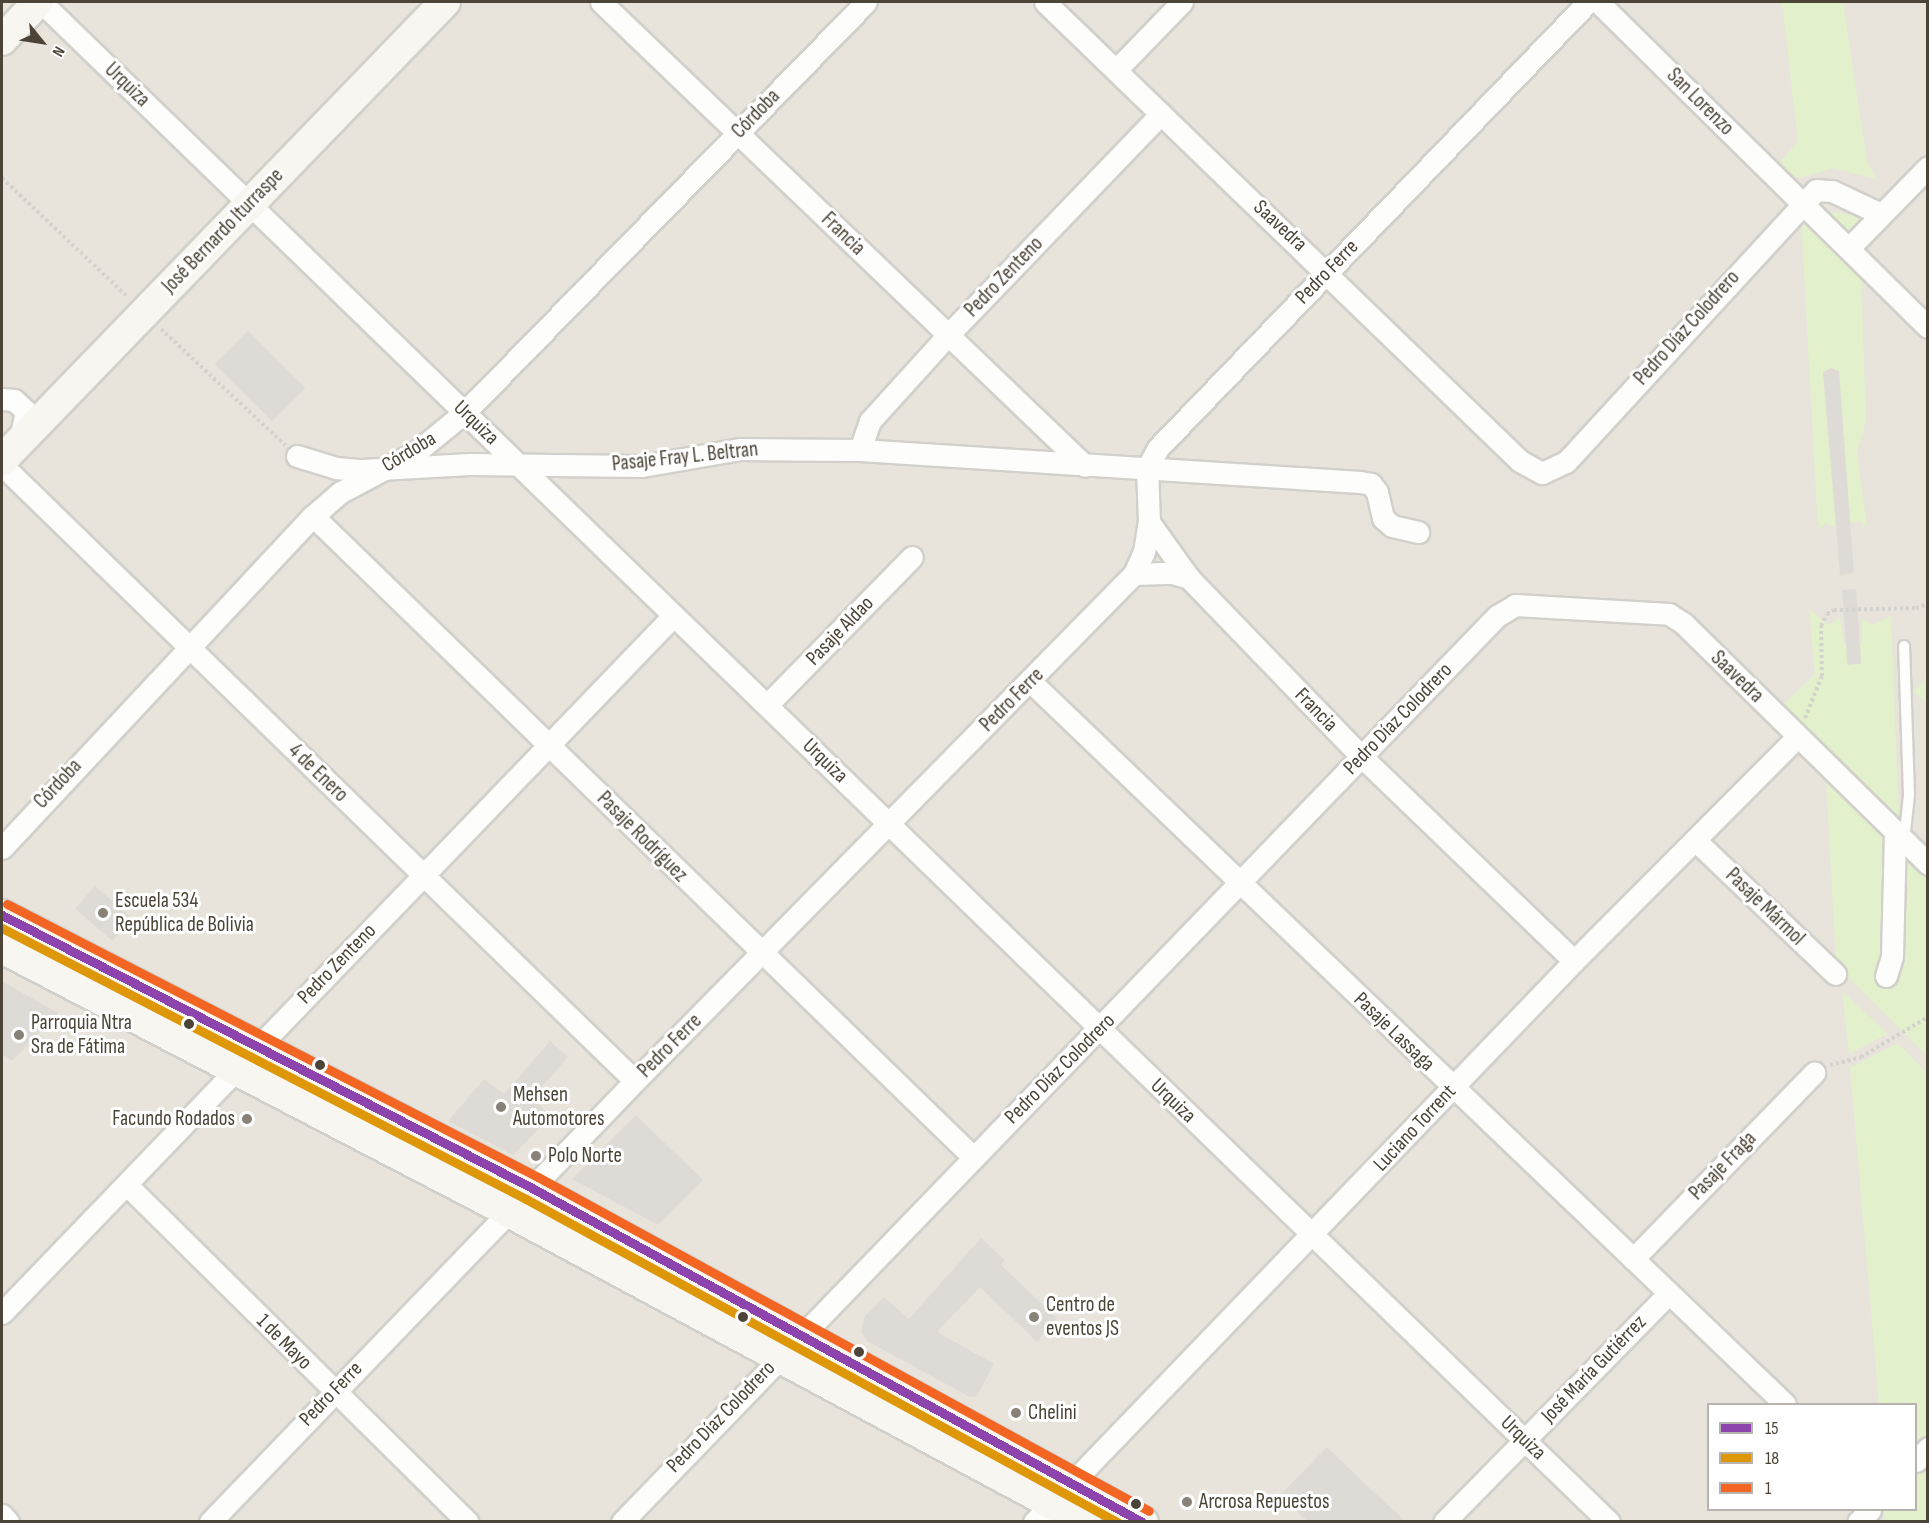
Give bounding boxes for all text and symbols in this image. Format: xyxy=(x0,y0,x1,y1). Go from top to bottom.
north arrow xyxy=(12,12,72,72)
text: N xyxy=(48,43,68,60)
street label: Urquiza xyxy=(99,57,155,113)
street label: San Lorenzo xyxy=(1661,63,1739,141)
street label: Córdoba xyxy=(727,84,785,144)
street label: José Bernardo Iturraspe xyxy=(157,163,289,299)
street label: Saavedra xyxy=(1248,195,1312,257)
street label: Francia xyxy=(816,207,870,261)
street label: Pedro Zenteno xyxy=(959,232,1049,322)
street label: Pedro Ferre xyxy=(1290,234,1364,310)
street label: Pedro Díaz Colodrero xyxy=(1629,265,1745,391)
street label: Urquiza xyxy=(448,395,504,451)
street label: Córdoba xyxy=(377,426,441,478)
street label: Pasaje Fray L. Beltran xyxy=(611,437,759,477)
street label: Pasaje Aldao xyxy=(801,591,879,671)
street label: Saavedra xyxy=(1705,646,1769,708)
street label: Pedro Díaz Colodrero xyxy=(1338,658,1458,780)
street label: Pedro Ferre xyxy=(975,663,1049,737)
street label: Francia xyxy=(1289,683,1343,737)
street label: Urquiza xyxy=(797,733,853,789)
street label: 4 de Enero xyxy=(283,739,353,807)
street label: Córdoba xyxy=(29,754,87,814)
street label: Pasaje Rodríguez xyxy=(591,786,693,888)
street label: Pasaje Mármol xyxy=(1720,863,1810,951)
place label: Escuela 534 República de Bolivia xyxy=(115,888,254,938)
marker: Escuela 534 República de Bolivia xyxy=(96,906,110,920)
street label: Pedro Zenteno xyxy=(292,919,382,1009)
street label: Pasaje Lassaga xyxy=(1348,987,1440,1077)
street label: Pedro Ferre xyxy=(633,1009,707,1083)
street label: Pedro Díaz Colodrero xyxy=(1000,1009,1120,1129)
place label: Parroquia Ntra Sra de Fátima xyxy=(31,1010,132,1060)
unlabelled marker xyxy=(183,1018,195,1030)
marker: Parroquia Ntra Sra de Fátima xyxy=(12,1028,26,1042)
unlabelled marker xyxy=(314,1059,326,1071)
street label: Urquiza xyxy=(1145,1073,1201,1129)
street label: Luciano Torrent xyxy=(1368,1079,1462,1177)
place label: Mehsen Automotores xyxy=(513,1082,605,1132)
marker: Mehsen Automotores xyxy=(494,1100,508,1114)
place label: Facundo Rodados xyxy=(112,1106,235,1132)
marker: Facundo Rodados xyxy=(240,1112,254,1126)
street label: Pasaje Fraga xyxy=(1684,1126,1762,1206)
place label: Polo Norte xyxy=(548,1143,622,1169)
marker: Polo Norte xyxy=(529,1149,543,1163)
place label: Centro de eventos JS xyxy=(1046,1292,1119,1342)
street label: 1 de Mayo xyxy=(251,1309,317,1375)
marker: Centro de eventos JS xyxy=(1027,1310,1041,1324)
street label: José María Gutiérrez xyxy=(1536,1310,1652,1428)
unlabelled marker xyxy=(737,1311,749,1323)
unlabelled marker xyxy=(853,1346,865,1358)
street label: Pedro Ferre xyxy=(294,1356,368,1432)
street label: Pedro Díaz Colodrero xyxy=(661,1356,781,1478)
place label: Chelini xyxy=(1028,1400,1077,1426)
legend xyxy=(1707,1403,1917,1511)
marker: Chelini xyxy=(1009,1406,1023,1420)
street label: Urquiza xyxy=(1495,1410,1551,1466)
text: 15 xyxy=(1765,1418,1779,1439)
text: 18 xyxy=(1765,1448,1779,1469)
text: 1 xyxy=(1765,1478,1771,1499)
place label: Arcrosa Repuestos xyxy=(1199,1489,1329,1515)
marker: Arcrosa Repuestos xyxy=(1180,1495,1194,1509)
unlabelled marker xyxy=(1130,1498,1142,1510)

